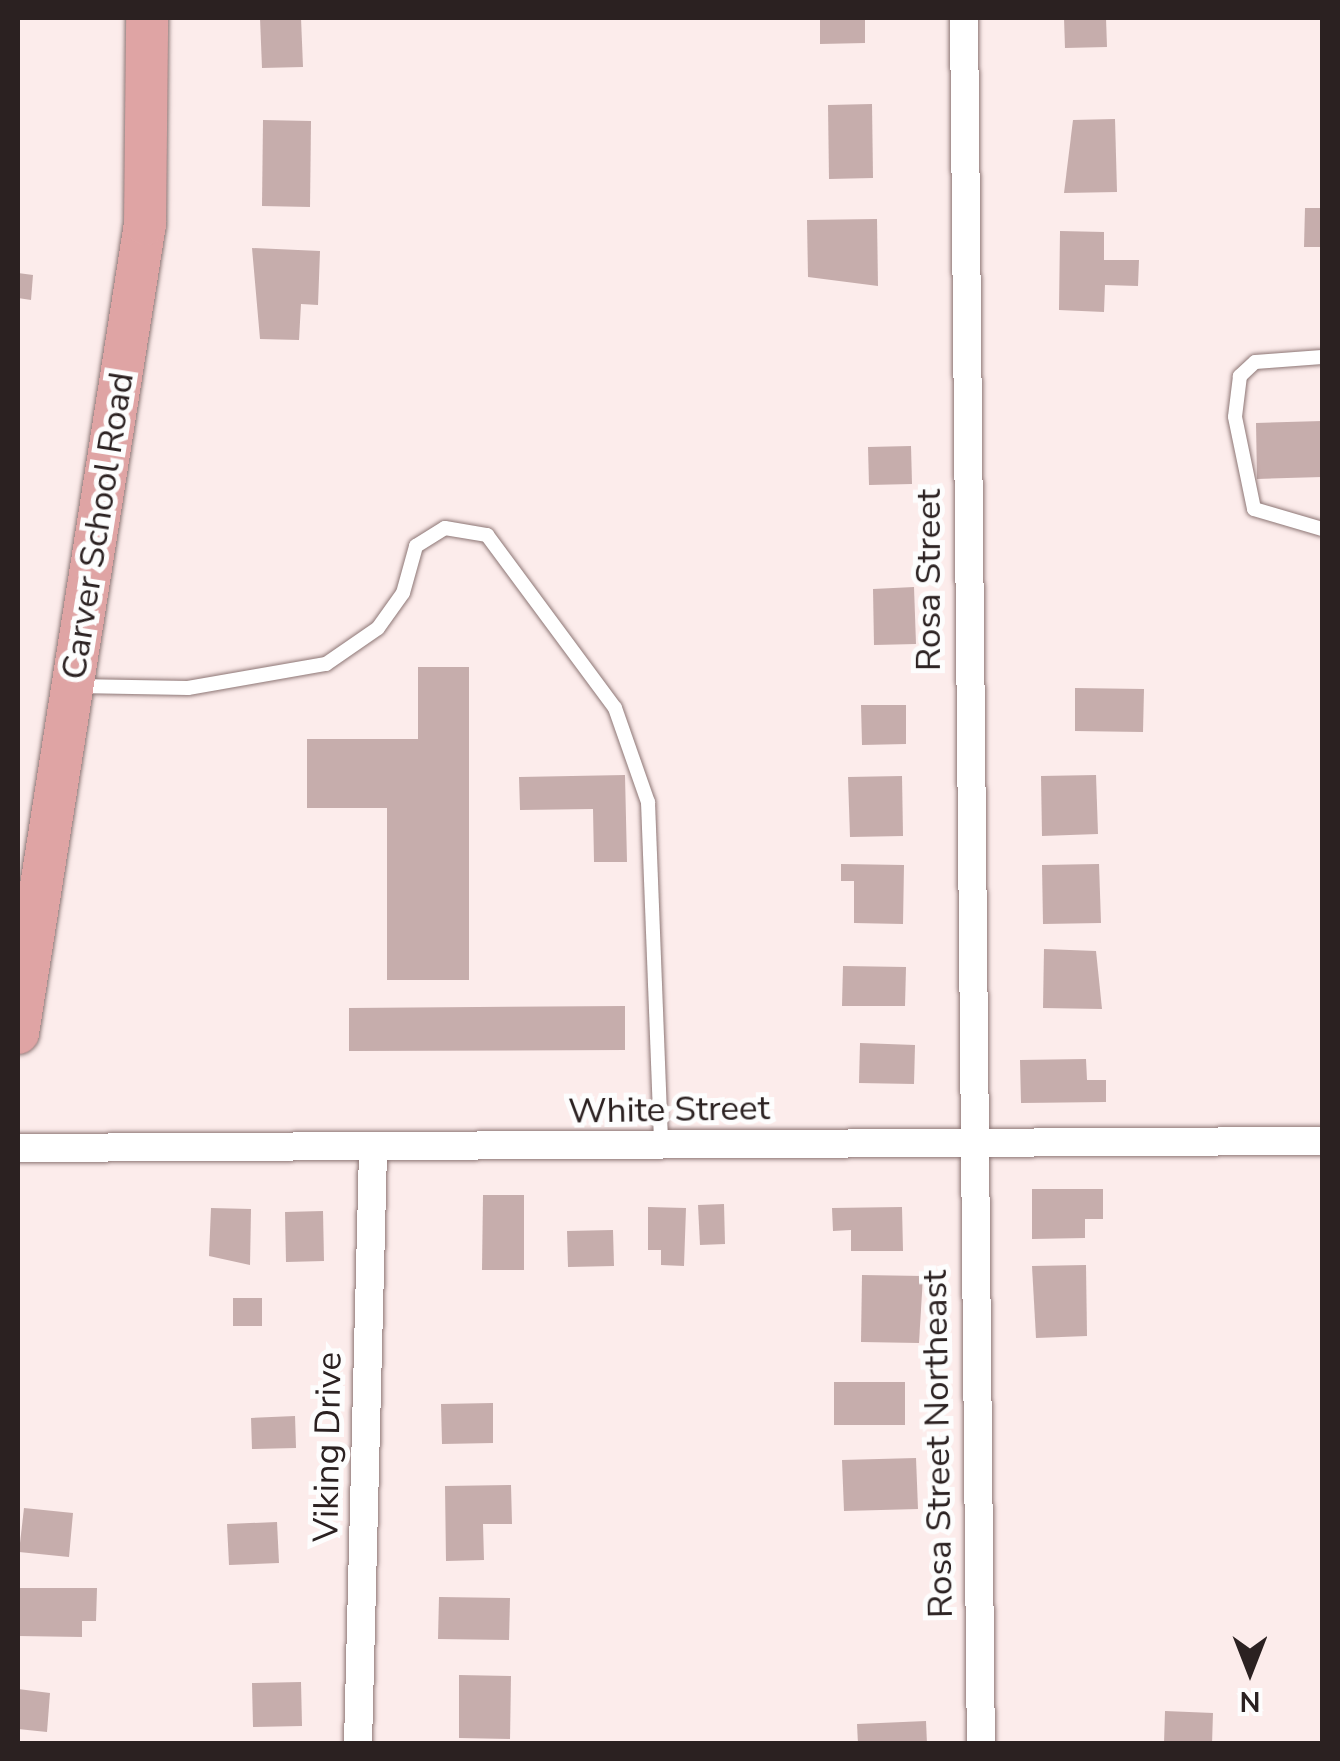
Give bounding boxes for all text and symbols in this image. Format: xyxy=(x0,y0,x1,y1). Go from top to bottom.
street label: Carver School Road xyxy=(53,369,143,683)
street label: Rosa Street xyxy=(908,489,950,671)
street label: White Street xyxy=(568,1087,770,1133)
street label: Rosa Street Northeast xyxy=(914,1269,962,1619)
street label: Viking Drive xyxy=(305,1352,351,1542)
north arrow xyxy=(1200,1621,1300,1721)
text: N xyxy=(1240,1682,1260,1720)

